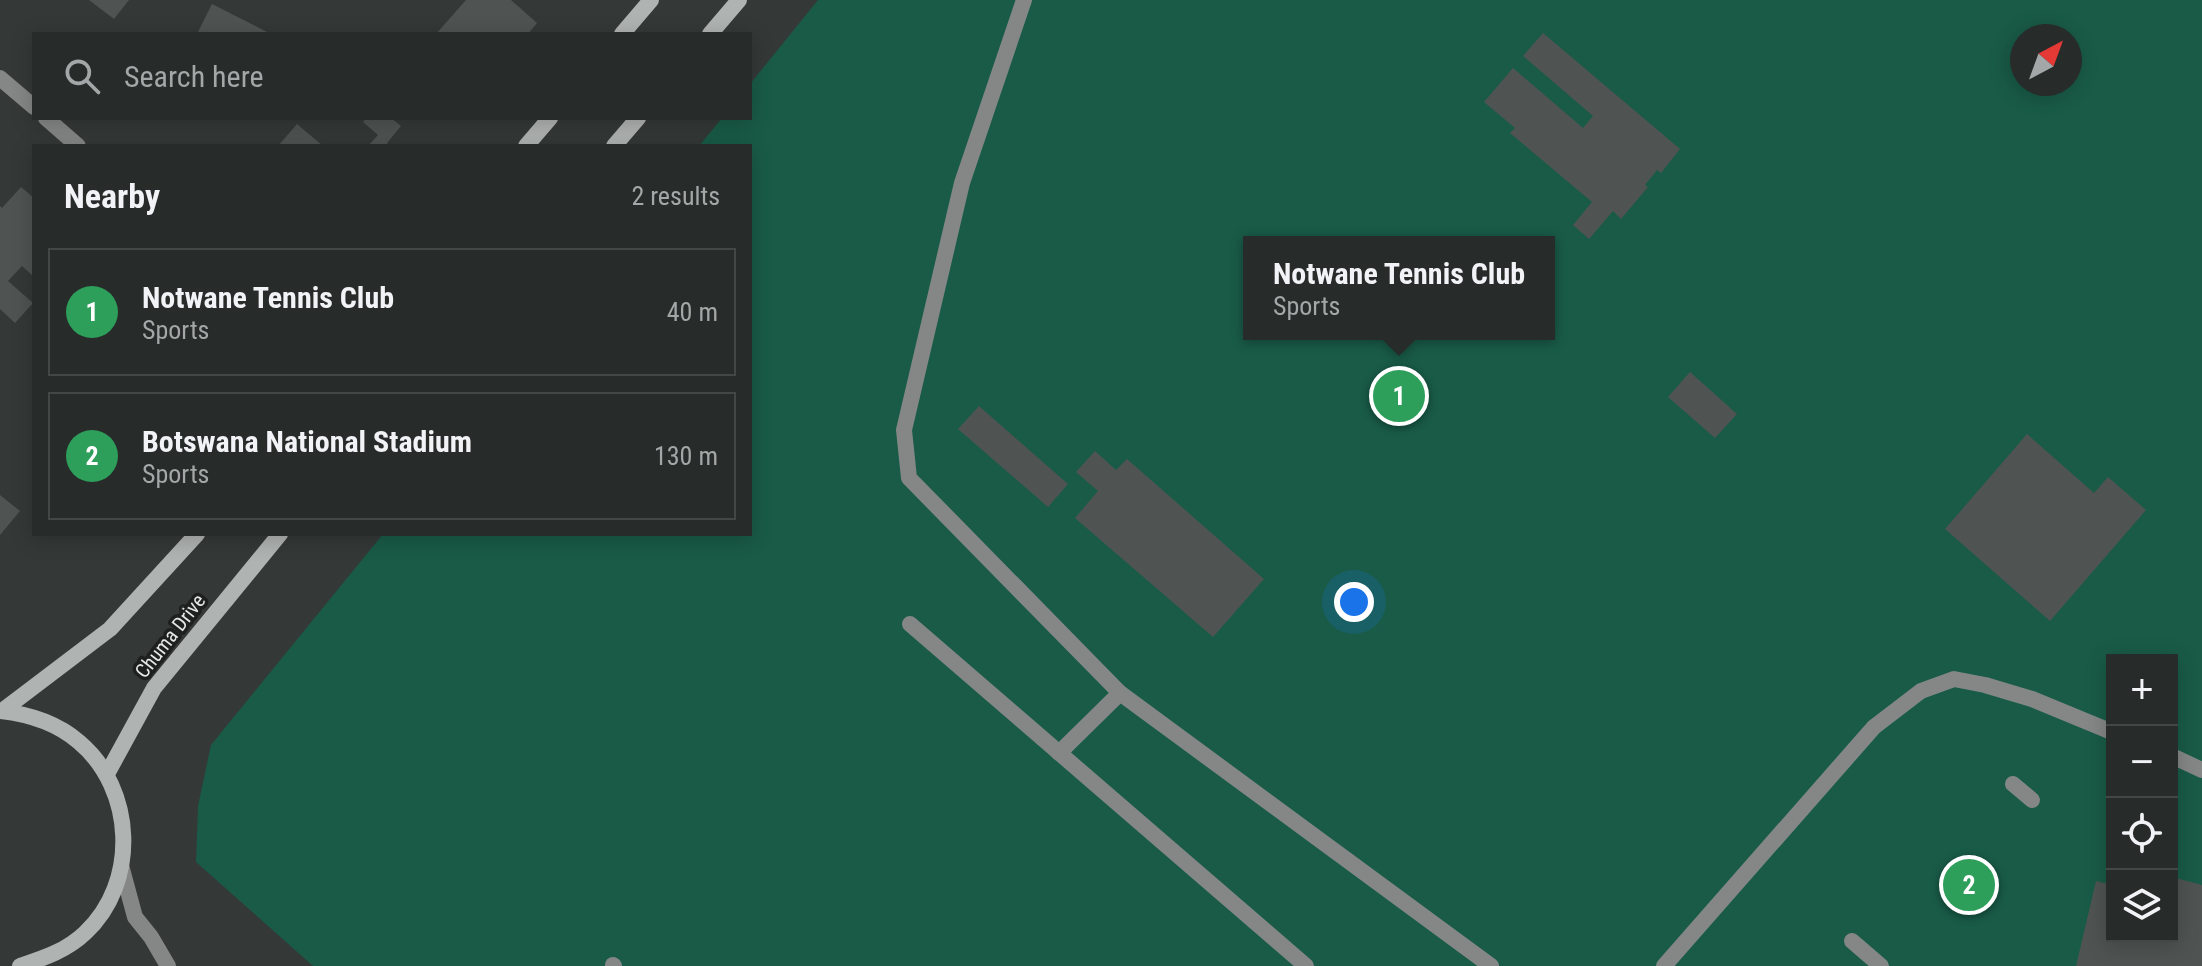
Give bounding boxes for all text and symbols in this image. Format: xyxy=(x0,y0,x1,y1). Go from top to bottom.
north arrow xyxy=(2010,24,2082,96)
search box xyxy=(32,32,752,120)
icon: search xyxy=(60,54,104,98)
text: Search here xyxy=(124,59,264,94)
text: Nearby xyxy=(64,176,160,216)
text: 2 results xyxy=(631,181,720,211)
popup xyxy=(1243,236,1555,340)
text: Notwane Tennis Club xyxy=(1273,256,1525,291)
text: Notwane Tennis Club xyxy=(142,280,394,315)
text: Sports xyxy=(1273,291,1340,321)
text: 1 xyxy=(85,297,99,327)
text: 40 m xyxy=(667,297,718,327)
text: Sports xyxy=(142,315,209,345)
pin: 1 xyxy=(1373,366,1425,426)
text: Botswana National Stadium xyxy=(142,424,472,459)
text: 2 xyxy=(85,441,99,471)
text: 130 m xyxy=(654,441,718,471)
text: Sports xyxy=(142,459,209,489)
your location xyxy=(1334,582,1374,622)
street label: Chuma Drive xyxy=(130,589,210,683)
map controls xyxy=(2106,654,2178,942)
button: + xyxy=(2106,654,2178,726)
button: − xyxy=(2106,726,2178,798)
button: locate xyxy=(2106,798,2178,870)
pin: 2 xyxy=(1943,855,1995,915)
button: layers xyxy=(2106,870,2178,942)

